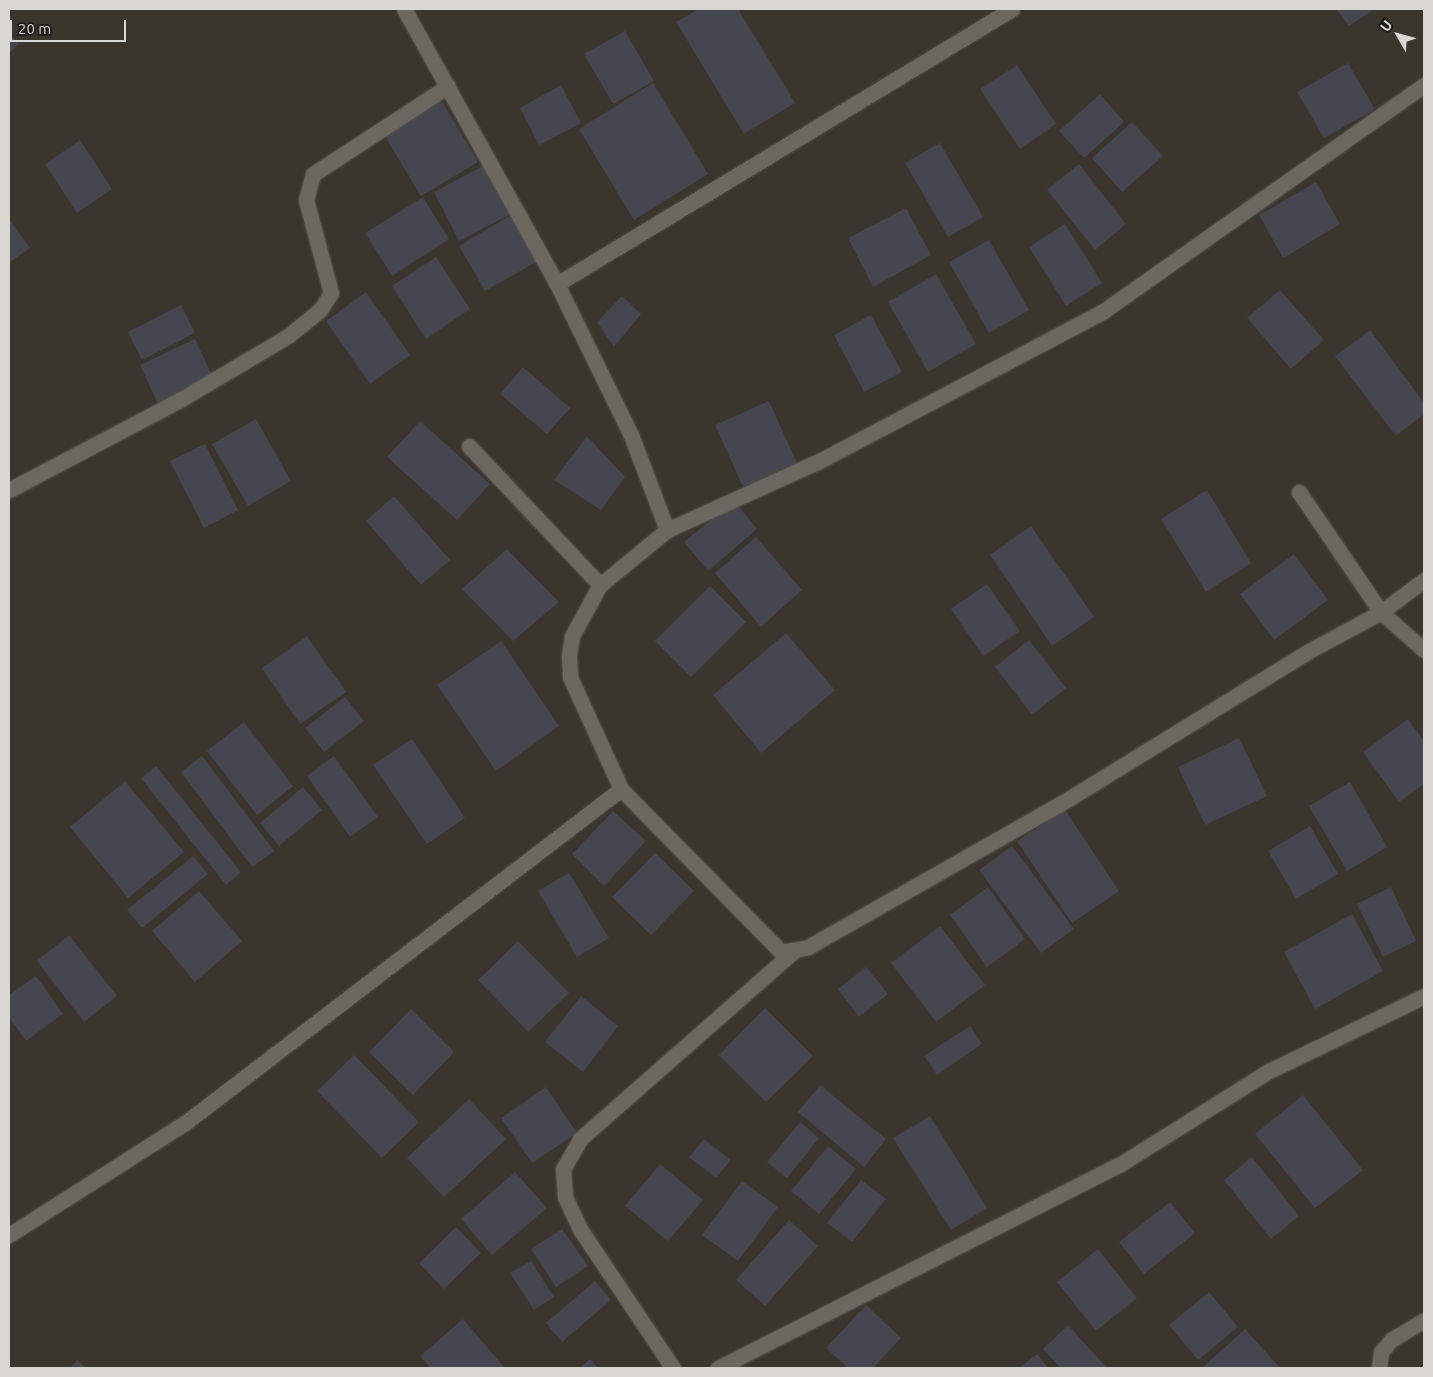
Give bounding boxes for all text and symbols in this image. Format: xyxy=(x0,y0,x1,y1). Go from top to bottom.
scale bar xyxy=(12,10,129,42)
north arrow xyxy=(1373,10,1423,60)
text: U xyxy=(1377,17,1396,35)
text: 20 m xyxy=(18,20,51,37)

